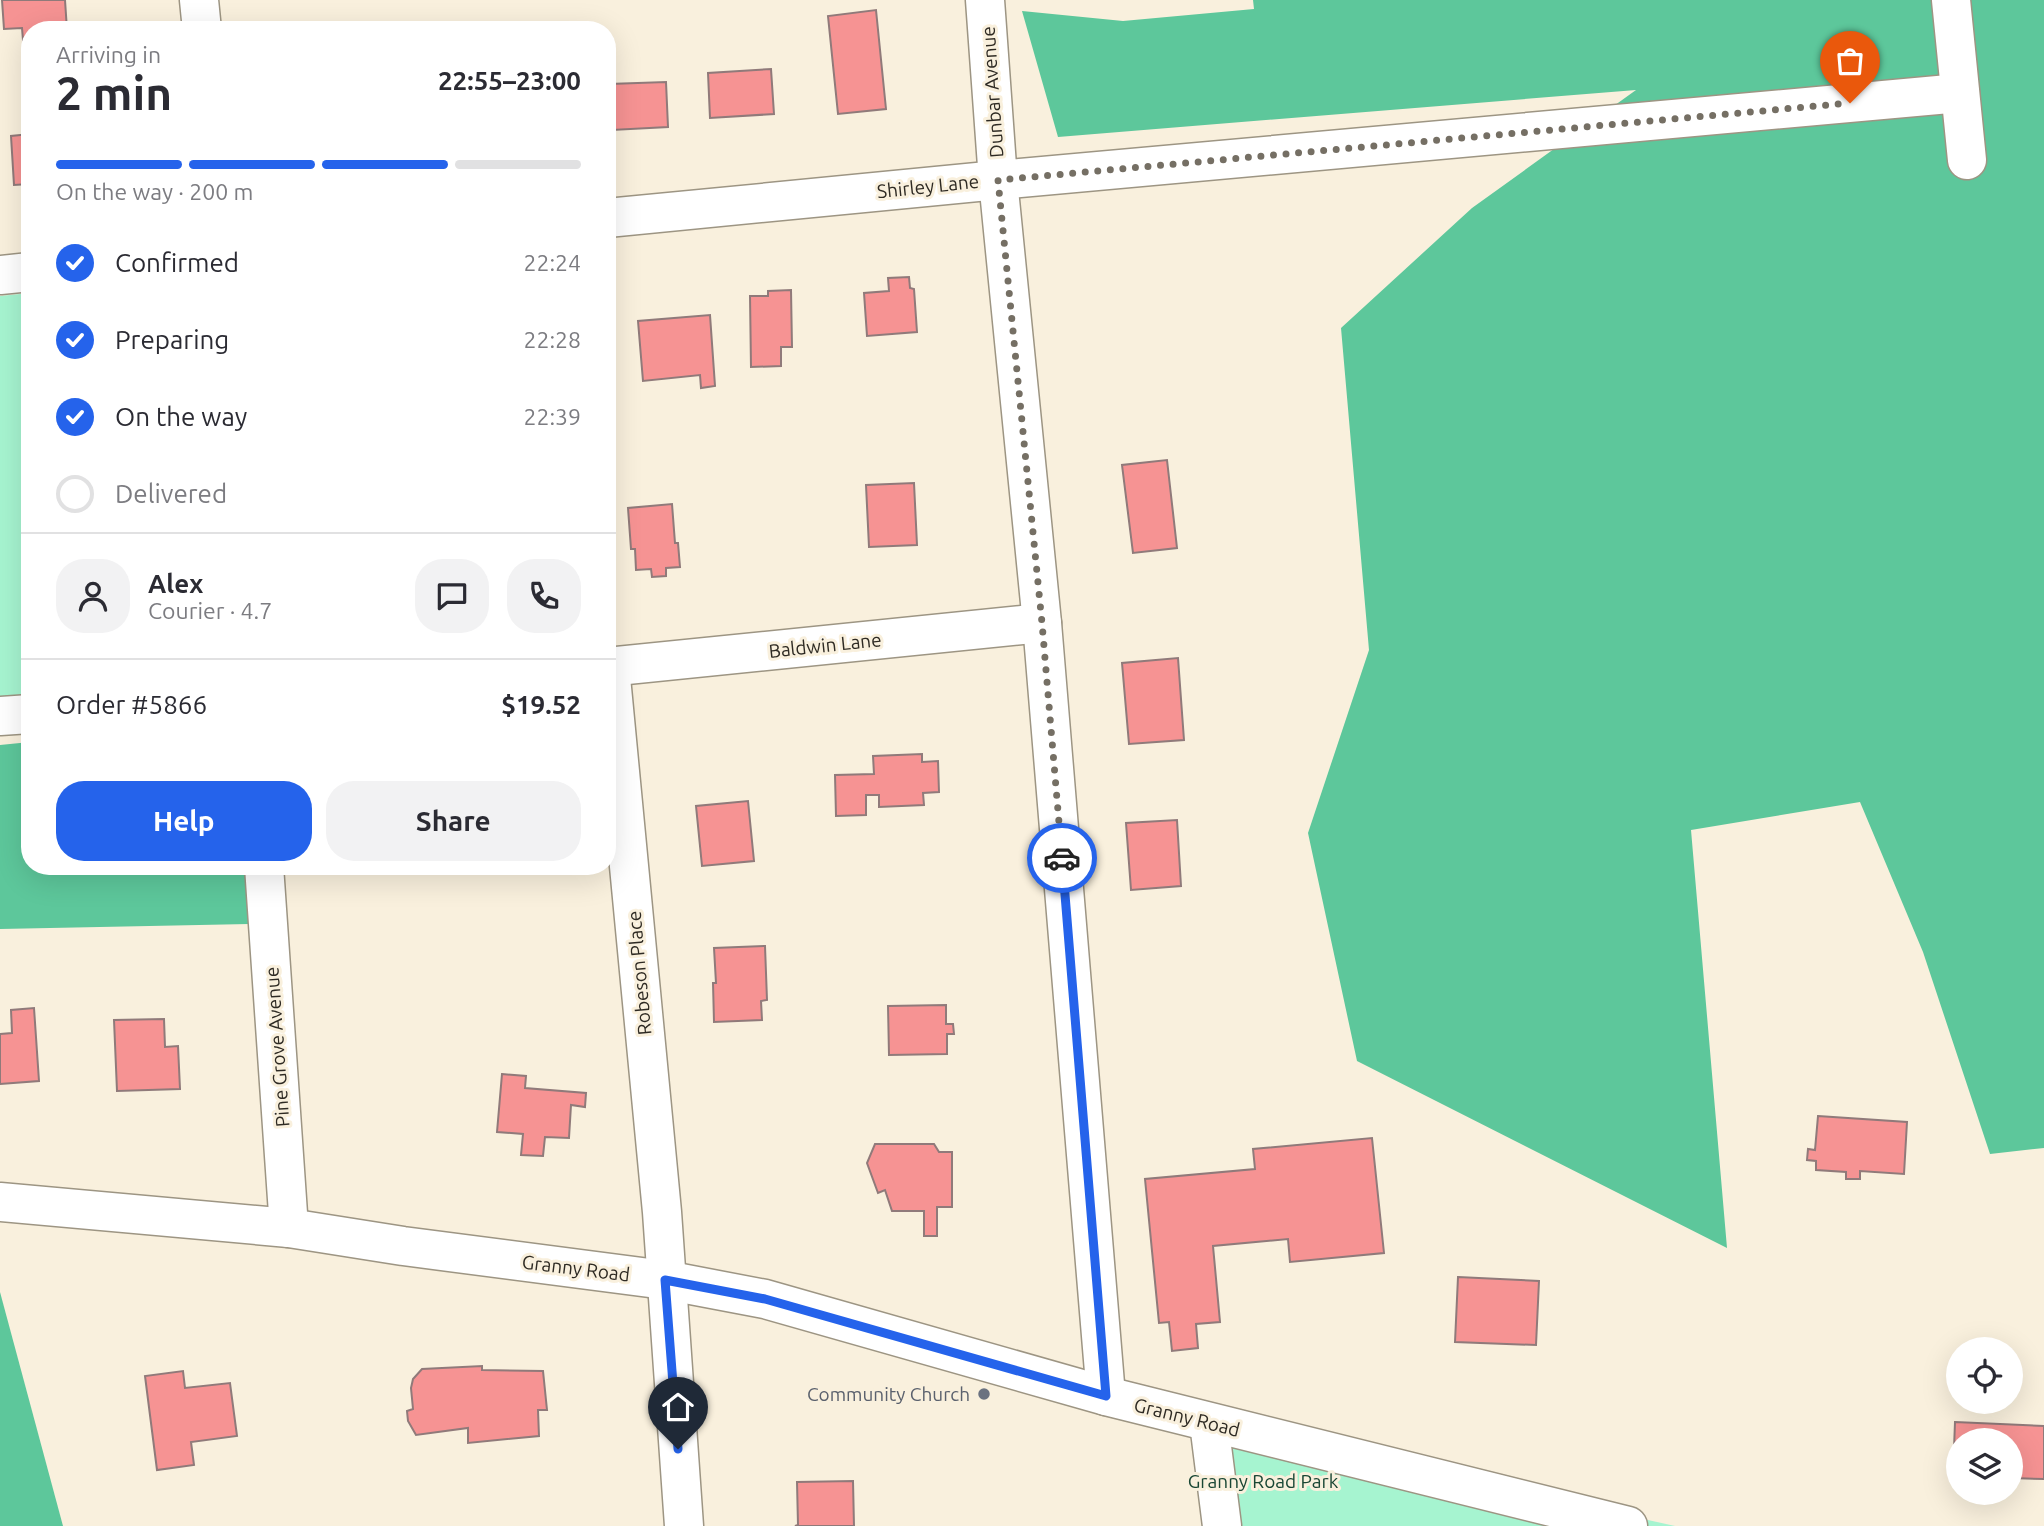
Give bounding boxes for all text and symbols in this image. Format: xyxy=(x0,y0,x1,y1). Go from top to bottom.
street label: Dunbar Avenue xyxy=(976,26,1008,158)
pin xyxy=(1820,31,1880,103)
text: Arriving in xyxy=(56,42,161,67)
icon: bag xyxy=(1831,42,1869,80)
text: 22:55–23:00 xyxy=(438,66,581,95)
text: 2 min xyxy=(56,67,172,119)
street label: Shirley Lane xyxy=(876,170,980,202)
text: On the way · 200 m xyxy=(56,179,253,204)
icon: check xyxy=(56,244,94,282)
text: Confirmed xyxy=(115,248,239,277)
text: 22:24 xyxy=(523,250,581,275)
icon: check xyxy=(56,321,94,359)
text: Preparing xyxy=(115,325,229,354)
text: 22:28 xyxy=(523,327,581,352)
icon: check xyxy=(56,398,94,436)
text: On the way xyxy=(115,402,247,431)
text: 22:39 xyxy=(523,404,581,429)
text: Delivered xyxy=(115,479,227,508)
button: person xyxy=(56,559,130,633)
button: chat xyxy=(415,559,489,633)
button: phone xyxy=(507,559,581,633)
text: Alex xyxy=(148,569,203,598)
text: Courier · 4.7 xyxy=(148,598,272,623)
street label: Baldwin Lane xyxy=(768,628,882,662)
text: Order #5866 xyxy=(56,690,207,719)
text: $19.52 xyxy=(501,690,581,719)
button: Help xyxy=(56,781,312,861)
button: Share xyxy=(326,781,581,861)
courier xyxy=(1027,823,1097,893)
icon: car xyxy=(1043,839,1081,877)
street label: Robeson Place xyxy=(623,910,655,1036)
street label: Pine Grove Avenue xyxy=(260,966,294,1128)
street label: Granny Road xyxy=(521,1250,631,1286)
map controls xyxy=(1946,1337,2023,1505)
button: locate xyxy=(1946,1337,2023,1414)
pin xyxy=(648,1377,708,1449)
place label: Community Church xyxy=(807,1383,970,1405)
marker: Community Church xyxy=(976,1386,992,1402)
icon: home xyxy=(659,1388,697,1426)
street label: Granny Road xyxy=(1132,1393,1242,1441)
button: layers xyxy=(1946,1428,2023,1505)
park label: Granny Road Park xyxy=(1188,1470,1339,1492)

